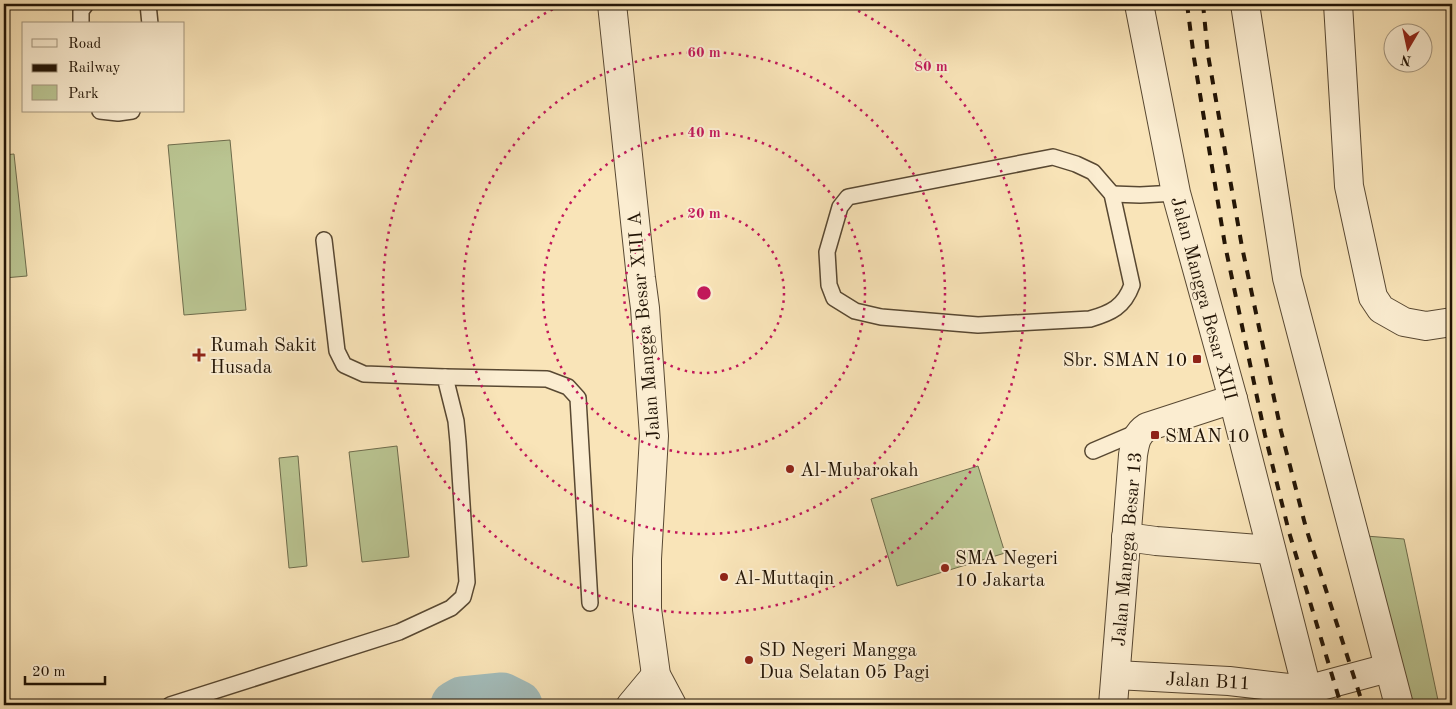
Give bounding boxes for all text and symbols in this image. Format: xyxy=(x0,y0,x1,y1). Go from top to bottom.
legend xyxy=(22,22,185,112)
north arrow xyxy=(1384,22,1434,72)
text: Road xyxy=(68,37,102,52)
text: 60 m xyxy=(687,46,721,61)
text: N xyxy=(1399,52,1413,68)
text: 80 m xyxy=(914,60,948,75)
text: Railway xyxy=(68,61,121,76)
text: Park xyxy=(68,87,99,102)
text: 40 m xyxy=(687,126,721,141)
street label: Jalan Mangga Besar XIII xyxy=(1166,195,1239,402)
text: 20 m xyxy=(687,207,721,222)
street label: Jalan Mangga Besar XIII A xyxy=(626,210,665,441)
centre of rings xyxy=(695,284,713,302)
place label: Rumah Sakit Husada xyxy=(210,337,317,378)
marker: Rumah Sakit Husada xyxy=(192,348,206,362)
place label: Sbr. SMAN 10 xyxy=(1063,352,1187,371)
marker: Sbr. SMAN 10 xyxy=(1191,353,1203,365)
place label: SMAN 10 xyxy=(1165,428,1249,447)
marker: SMAN 10 xyxy=(1149,429,1161,441)
street label: Jalan Mangga Besar 13 xyxy=(1111,451,1146,647)
place label: Al-Mubarokah xyxy=(800,462,919,481)
marker: Al-Mubarokah xyxy=(784,463,796,475)
place label: SMA Negeri 10 Jakarta xyxy=(955,550,1058,591)
marker: SMA Negeri 10 Jakarta xyxy=(939,562,951,574)
place label: Al-Muttaqin xyxy=(734,570,834,589)
marker: Al-Muttaqin xyxy=(718,571,730,583)
place label: SD Negeri Mangga Dua Selatan 05 Pagi xyxy=(759,642,930,683)
scale bar xyxy=(25,654,105,686)
marker: SD Negeri Mangga Dua Selatan 05 Pagi xyxy=(743,654,755,666)
text: 20 m xyxy=(32,665,66,680)
street label: Jalan B11 xyxy=(1165,671,1251,694)

